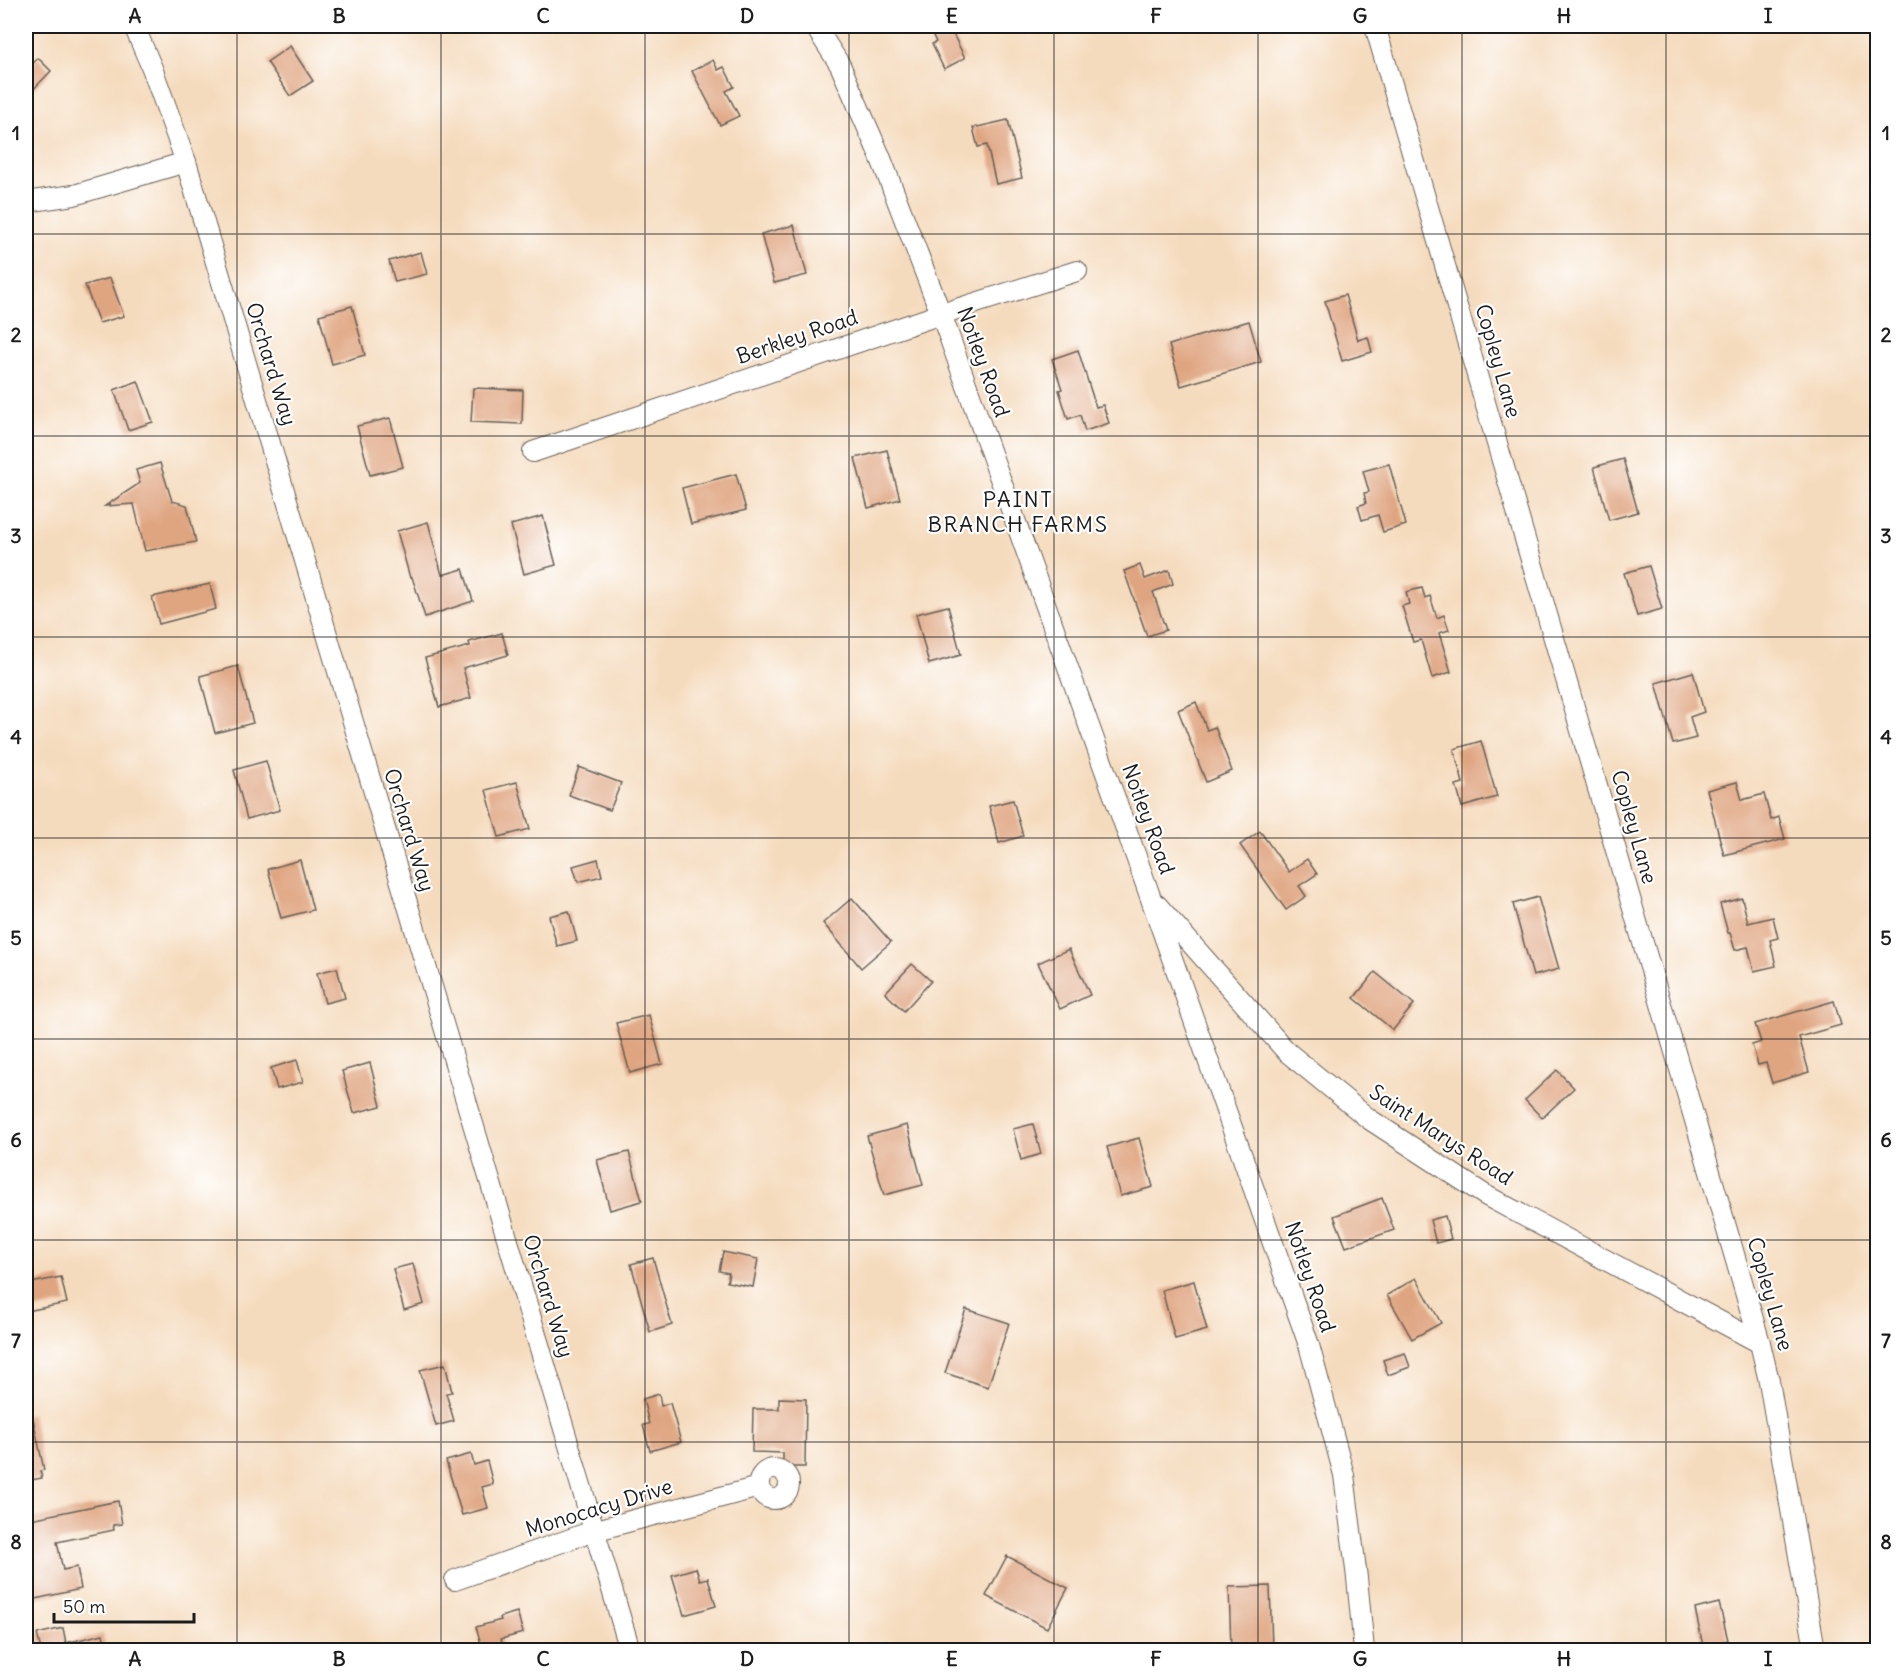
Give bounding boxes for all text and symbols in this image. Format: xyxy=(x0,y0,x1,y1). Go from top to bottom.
text: A xyxy=(129,3,142,28)
text: B xyxy=(332,3,346,28)
text: C xyxy=(536,3,550,28)
text: D xyxy=(740,3,754,28)
text: E xyxy=(946,3,958,28)
text: F xyxy=(1150,3,1162,28)
text: G xyxy=(1353,3,1367,28)
text: H xyxy=(1557,3,1571,28)
text: I xyxy=(1764,3,1773,28)
text: 1 xyxy=(12,120,20,145)
text: 1 xyxy=(1882,120,1890,145)
street label: Orchard Way xyxy=(240,299,303,429)
street label: Copley Lane xyxy=(1469,301,1528,421)
street label: Berkley Road xyxy=(733,303,861,370)
street label: Notley Road xyxy=(951,303,1016,421)
text: 2 xyxy=(11,322,22,347)
text: 2 xyxy=(1881,322,1892,347)
district label: PAINT BRANCH FARMS xyxy=(928,485,1108,538)
text: 3 xyxy=(10,523,22,548)
text: 3 xyxy=(1880,523,1892,548)
text: 4 xyxy=(10,724,22,749)
text: 4 xyxy=(1880,724,1892,749)
street label: Notley Road xyxy=(1116,760,1181,878)
street label: Orchard Way xyxy=(378,765,441,895)
street label: Copley Lane xyxy=(1605,767,1664,887)
text: 5 xyxy=(10,925,22,950)
text: 5 xyxy=(1880,925,1892,950)
street label: Saint Marys Road xyxy=(1364,1078,1518,1191)
text: 6 xyxy=(10,1127,22,1152)
text: 6 xyxy=(1880,1127,1892,1152)
street label: Notley Road xyxy=(1279,1218,1342,1336)
street label: Orchard Way xyxy=(517,1231,580,1361)
street label: Copley Lane xyxy=(1741,1234,1800,1354)
text: 7 xyxy=(11,1328,21,1353)
text: 7 xyxy=(1881,1328,1891,1353)
street label: Monocacy Drive xyxy=(522,1472,676,1543)
text: 8 xyxy=(10,1529,22,1554)
text: 8 xyxy=(1880,1529,1892,1554)
scale bar xyxy=(54,1586,194,1624)
text: 50 m xyxy=(63,1595,105,1618)
text: A xyxy=(129,1646,142,1671)
text: B xyxy=(332,1646,346,1671)
text: C xyxy=(536,1646,550,1671)
text: D xyxy=(740,1646,754,1671)
text: E xyxy=(946,1646,958,1671)
text: F xyxy=(1150,1646,1162,1671)
text: G xyxy=(1353,1646,1367,1671)
text: H xyxy=(1557,1646,1571,1671)
text: I xyxy=(1764,1646,1773,1671)

